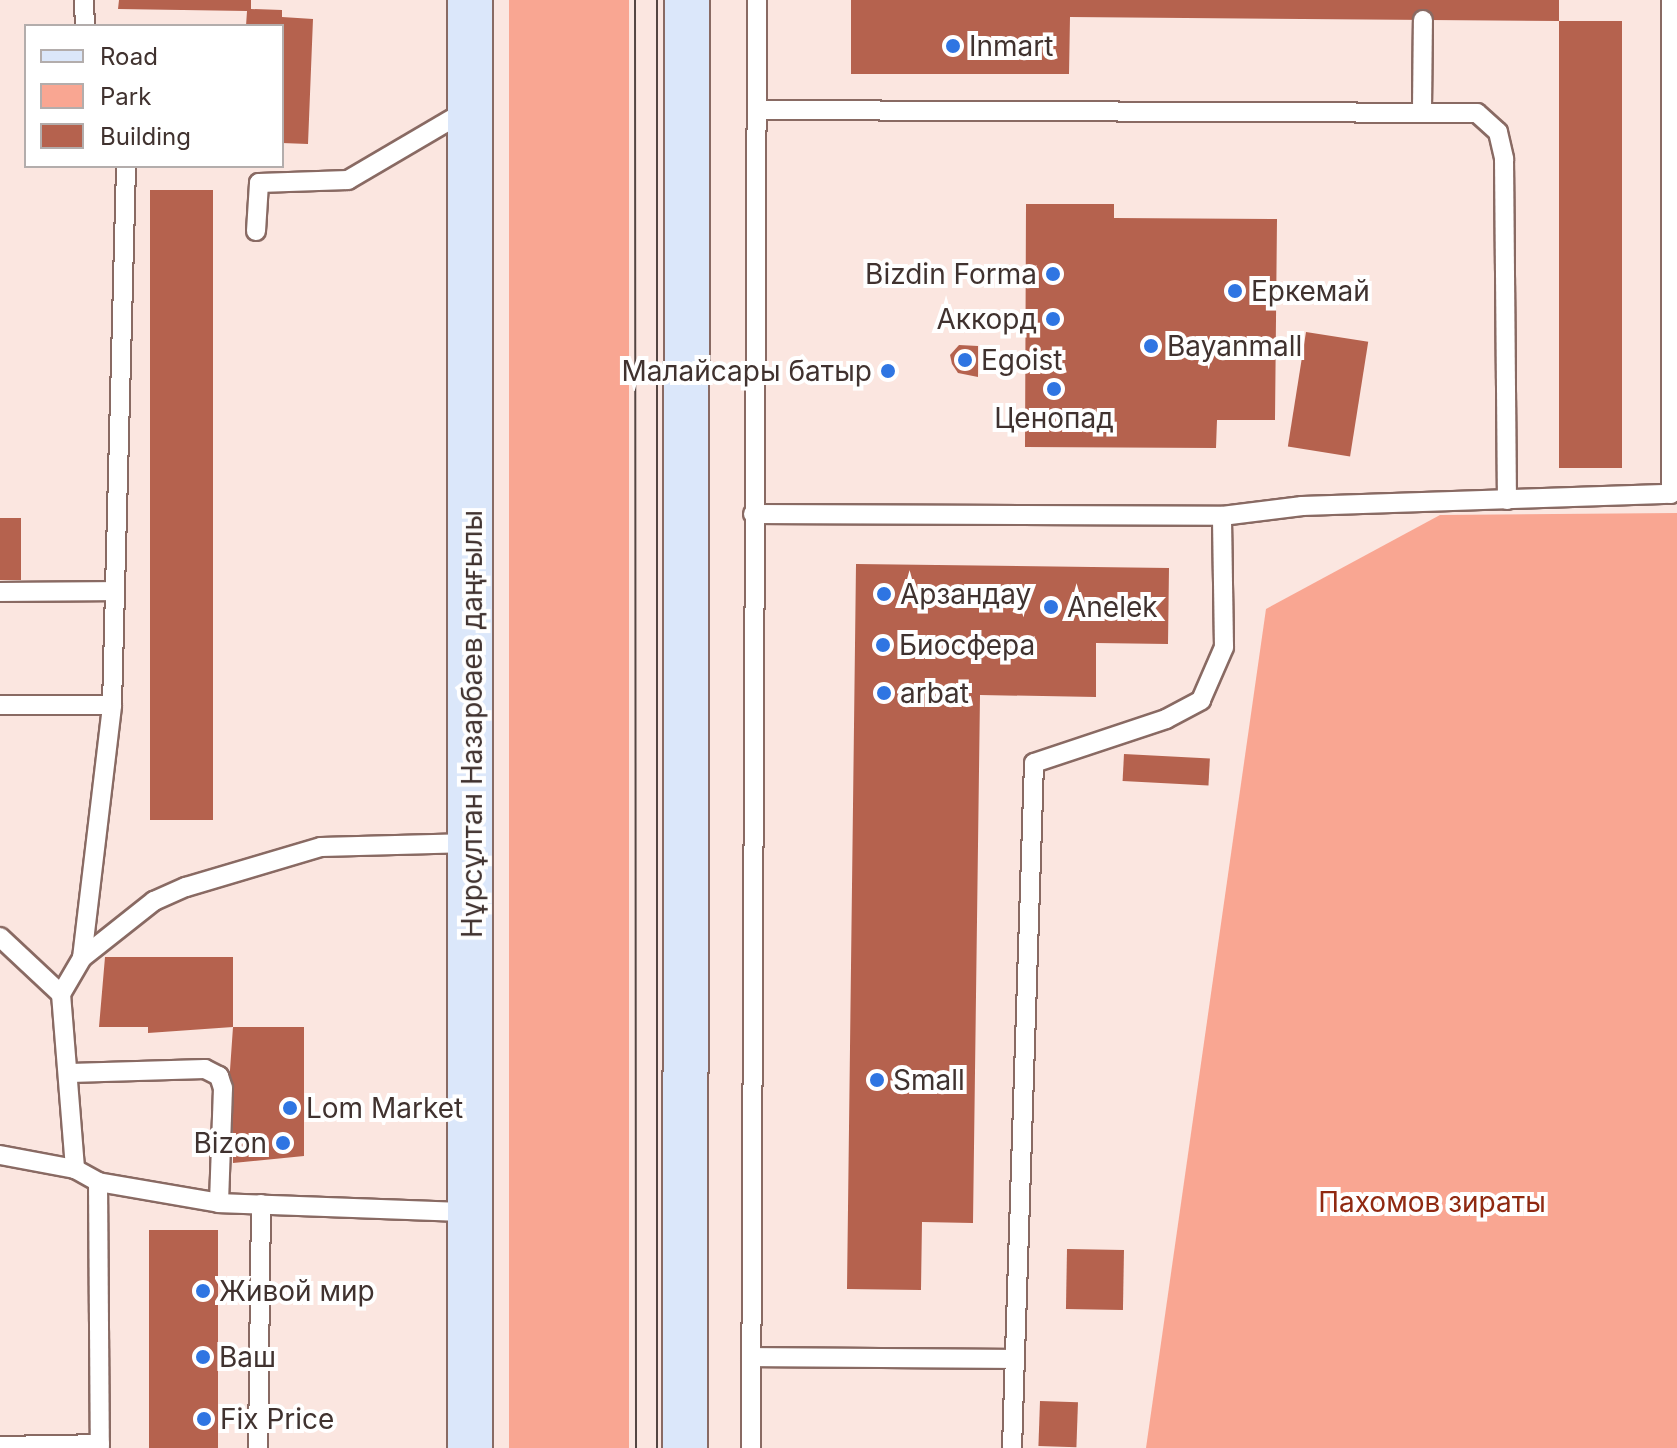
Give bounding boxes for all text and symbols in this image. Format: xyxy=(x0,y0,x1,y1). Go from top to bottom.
legend xyxy=(24,24,284,168)
place label: Inmart xyxy=(969,29,1053,63)
marker: Inmart xyxy=(944,37,962,55)
text: Road xyxy=(100,42,158,71)
text: Park xyxy=(100,82,151,111)
text: Building xyxy=(100,122,191,151)
place label: Bizdin Forma xyxy=(865,257,1037,291)
marker: Bizdin Forma xyxy=(1044,265,1062,283)
place label: Еркемай xyxy=(1251,274,1370,308)
marker: Еркемай xyxy=(1226,282,1244,300)
place label: Аккорд xyxy=(936,302,1037,336)
marker: Аккорд xyxy=(1044,310,1062,328)
place label: Bayanmall xyxy=(1167,329,1302,363)
marker: Bayanmall xyxy=(1142,337,1160,355)
place label: Egoist xyxy=(981,343,1063,377)
marker: Egoist xyxy=(956,351,974,369)
place label: Малайсары батыр xyxy=(621,354,872,388)
marker: Малайсары батыр xyxy=(879,362,897,380)
marker: Ценопад xyxy=(1045,380,1063,398)
place label: Ценопад xyxy=(994,401,1114,435)
street label: Нұрсұлтан Назарбаев даңғылы xyxy=(455,510,489,938)
place label: Арзандау xyxy=(900,577,1031,611)
marker: Арзандау xyxy=(875,585,893,603)
place label: Anelek xyxy=(1067,590,1158,624)
marker: Anelek xyxy=(1042,598,1060,616)
place label: Биосфера xyxy=(899,628,1035,662)
marker: Биосфера xyxy=(874,636,892,654)
place label: arbat xyxy=(900,676,969,710)
marker: arbat xyxy=(875,684,893,702)
place label: Small xyxy=(893,1063,965,1097)
marker: Small xyxy=(868,1071,886,1089)
place label: Lom Market xyxy=(306,1091,463,1125)
marker: Lom Market xyxy=(281,1099,299,1117)
place label: Bizon xyxy=(194,1126,267,1160)
marker: Bizon xyxy=(274,1134,292,1152)
park label: Пахомов зираты xyxy=(1318,1185,1546,1219)
place label: Живой мир xyxy=(219,1274,375,1308)
marker: Живой мир xyxy=(194,1282,212,1300)
place label: Ваш xyxy=(219,1340,276,1374)
marker: Ваш xyxy=(194,1348,212,1366)
place label: Fix Price xyxy=(220,1402,334,1436)
marker: Fix Price xyxy=(195,1410,213,1428)

